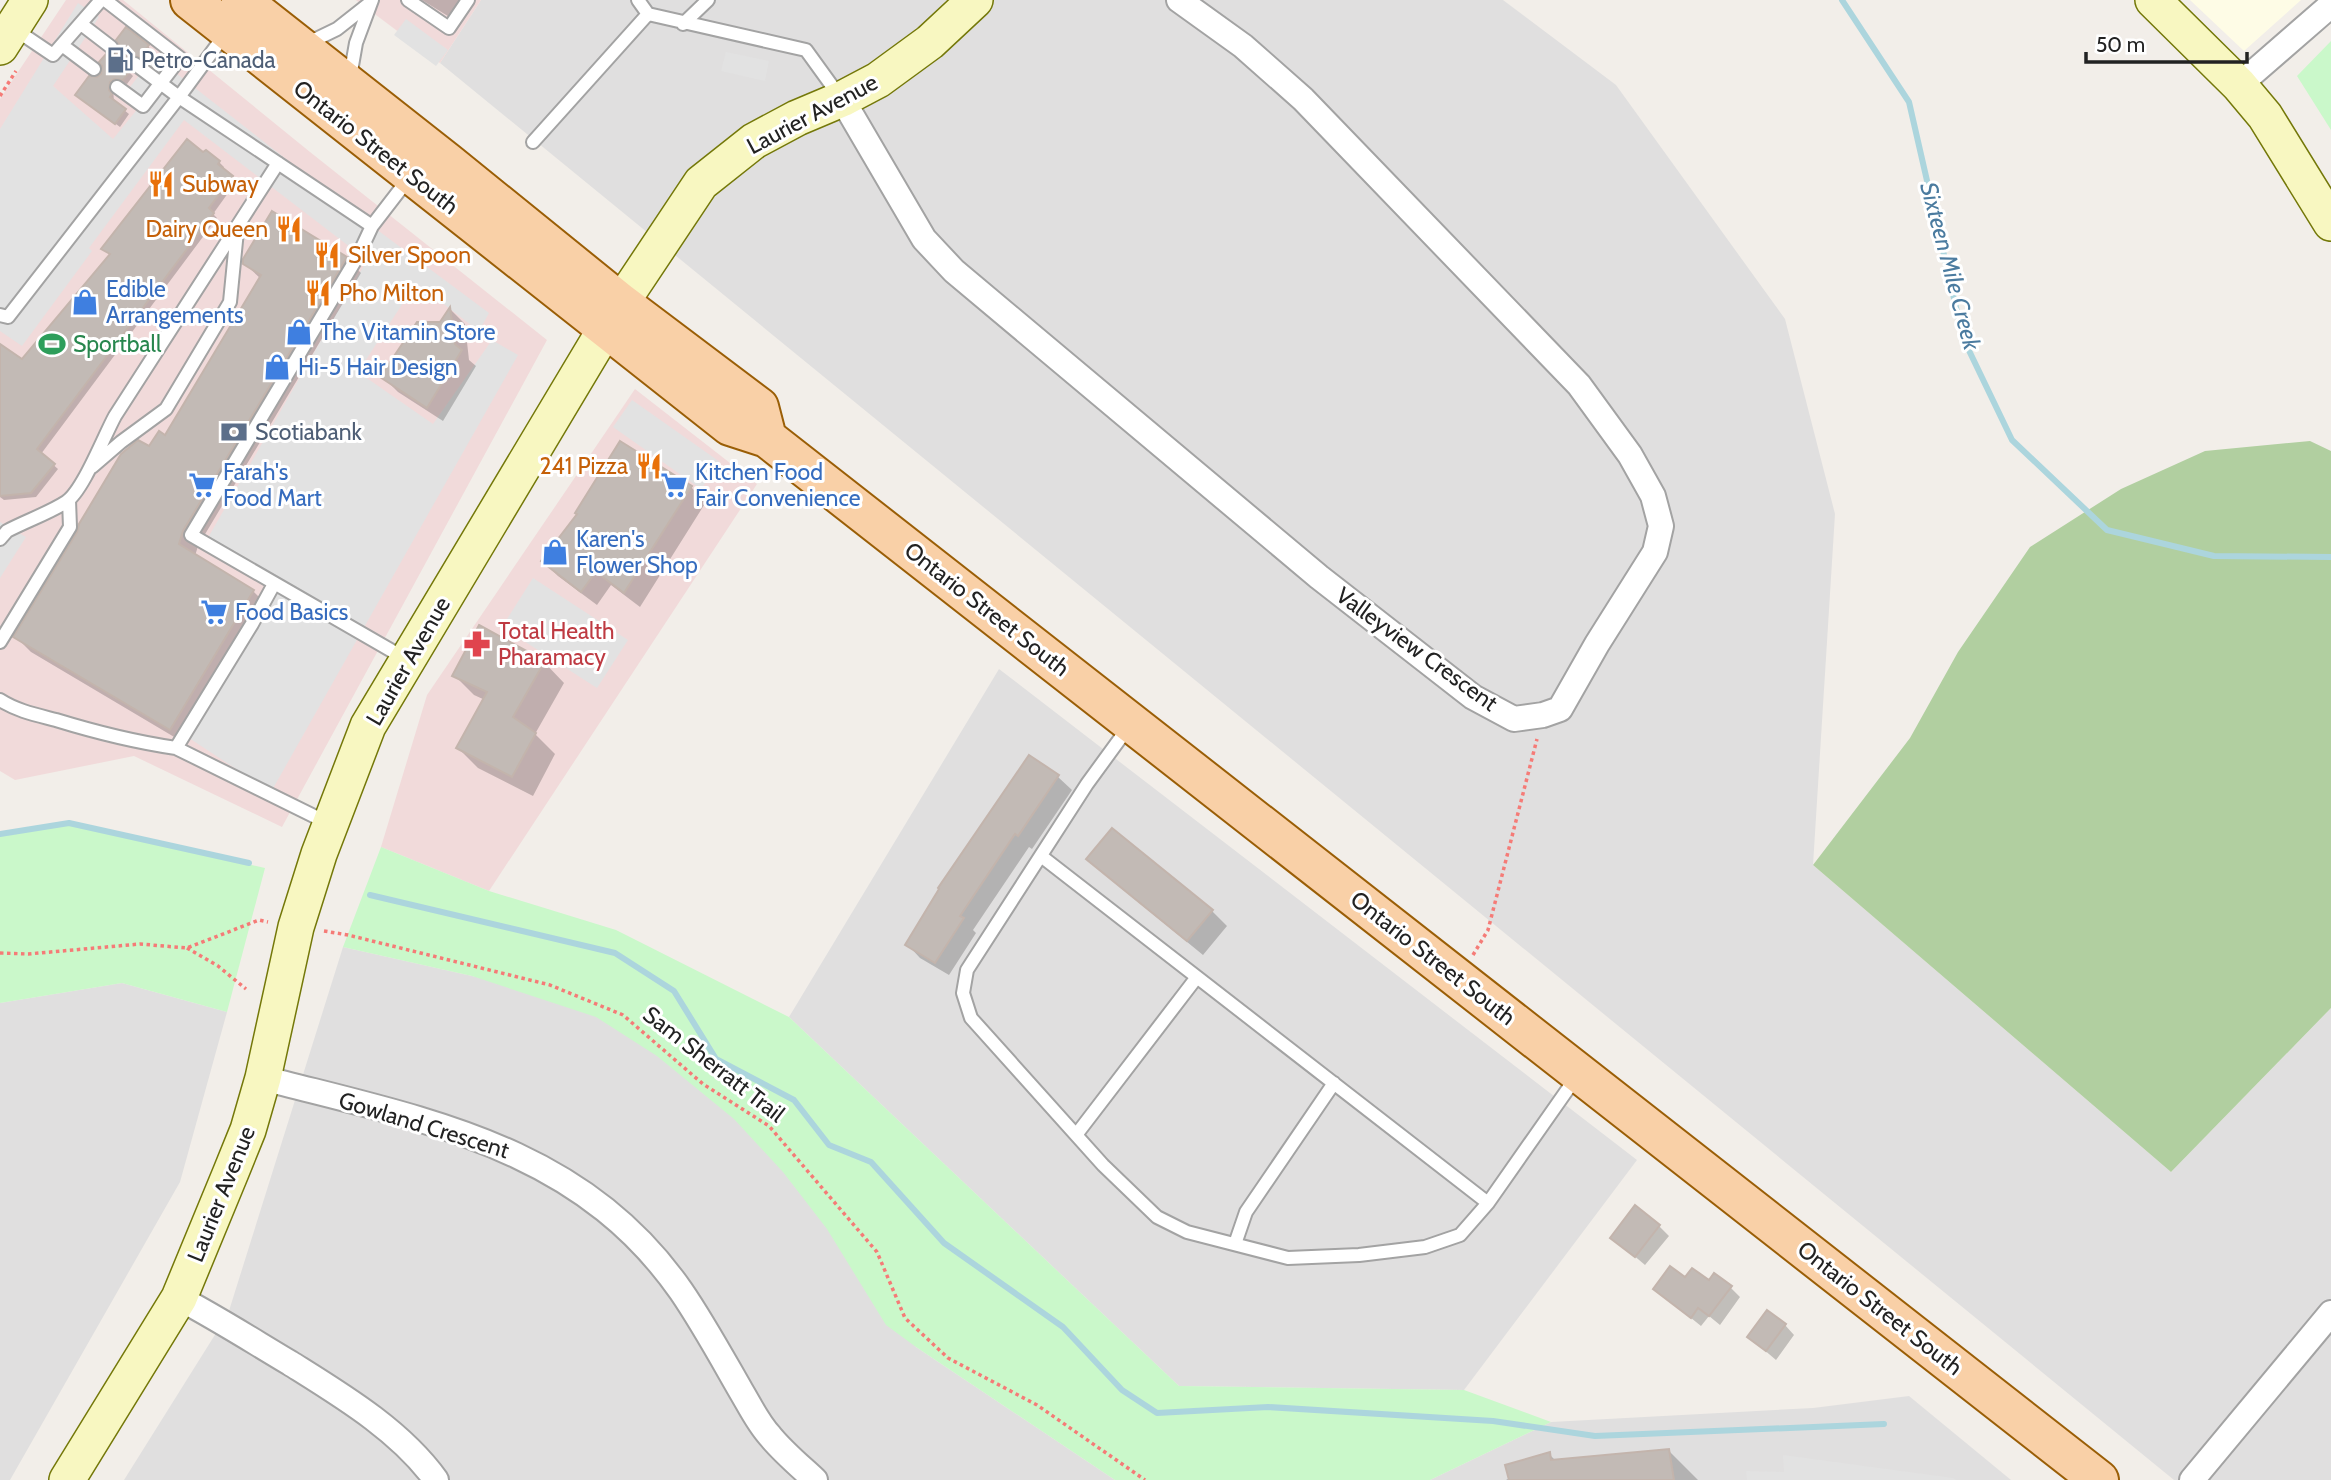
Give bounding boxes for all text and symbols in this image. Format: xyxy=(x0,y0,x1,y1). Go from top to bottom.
scale bar xyxy=(2086,21,2247,65)
text: 50 m xyxy=(2096,32,2145,57)
fuel station icon: Petro-Canada xyxy=(105,45,135,75)
place label: Petro-Canada xyxy=(141,46,276,74)
street label: Laurier Avenue xyxy=(742,68,882,160)
street label: Ontario Street South xyxy=(288,74,464,220)
restaurant icon: Subway xyxy=(146,169,176,199)
place label: Subway xyxy=(182,170,259,198)
water label: Sixteen Mile Creek xyxy=(1914,179,1987,354)
restaurant icon: Dairy Queen xyxy=(274,214,304,244)
place label: Dairy Queen xyxy=(145,215,268,243)
restaurant icon: Silver Spoon xyxy=(312,240,342,270)
place label: Silver Spoon xyxy=(348,241,471,269)
place label: Edible Arrangements xyxy=(106,275,244,329)
restaurant icon: Pho Milton xyxy=(303,278,333,308)
place label: Pho Milton xyxy=(339,279,444,307)
shop icon: Edible Arrangements xyxy=(70,287,100,317)
shop icon: The Vitamin Store xyxy=(284,317,314,347)
place label: The Vitamin Store xyxy=(320,318,496,346)
sports icon: Sportball xyxy=(37,329,67,359)
place label: Sportball xyxy=(73,330,162,358)
shop icon: Hi-5 Hair Design xyxy=(262,352,292,382)
place label: Hi-5 Hair Design xyxy=(298,353,458,381)
bank icon: Scotiabank xyxy=(219,417,249,447)
place label: Scotiabank xyxy=(255,418,363,446)
restaurant icon: 241 Pizza xyxy=(634,451,664,481)
place label: 241 Pizza xyxy=(539,452,628,480)
place label: Farah's Food Mart xyxy=(223,458,322,512)
place label: Kitchen Food Fair Convenience xyxy=(695,458,861,512)
supermarket icon: Farah's Food Mart xyxy=(187,470,217,500)
supermarket icon: Kitchen Food Fair Convenience xyxy=(659,470,689,500)
place label: Karen's Flower Shop xyxy=(576,525,698,579)
street label: Ontario Street South xyxy=(899,536,1075,682)
shop icon: Karen's Flower Shop xyxy=(540,537,570,567)
street label: Valleyview Crescent xyxy=(1331,581,1503,717)
street label: Laurier Avenue xyxy=(360,591,456,730)
supermarket icon: Food Basics xyxy=(199,597,229,627)
place label: Food Basics xyxy=(235,598,348,626)
place label: Total Health Pharamacy xyxy=(498,617,615,671)
pharmacy icon: Total Health Pharamacy xyxy=(462,629,492,659)
street label: Ontario Street South xyxy=(1345,885,1521,1031)
street label: Sam Sherratt Trail xyxy=(638,1000,791,1128)
street label: Gowland Crescent xyxy=(335,1086,513,1164)
street label: Laurier Avenue xyxy=(181,1122,261,1266)
street label: Ontario Street South xyxy=(1792,1235,1968,1381)

